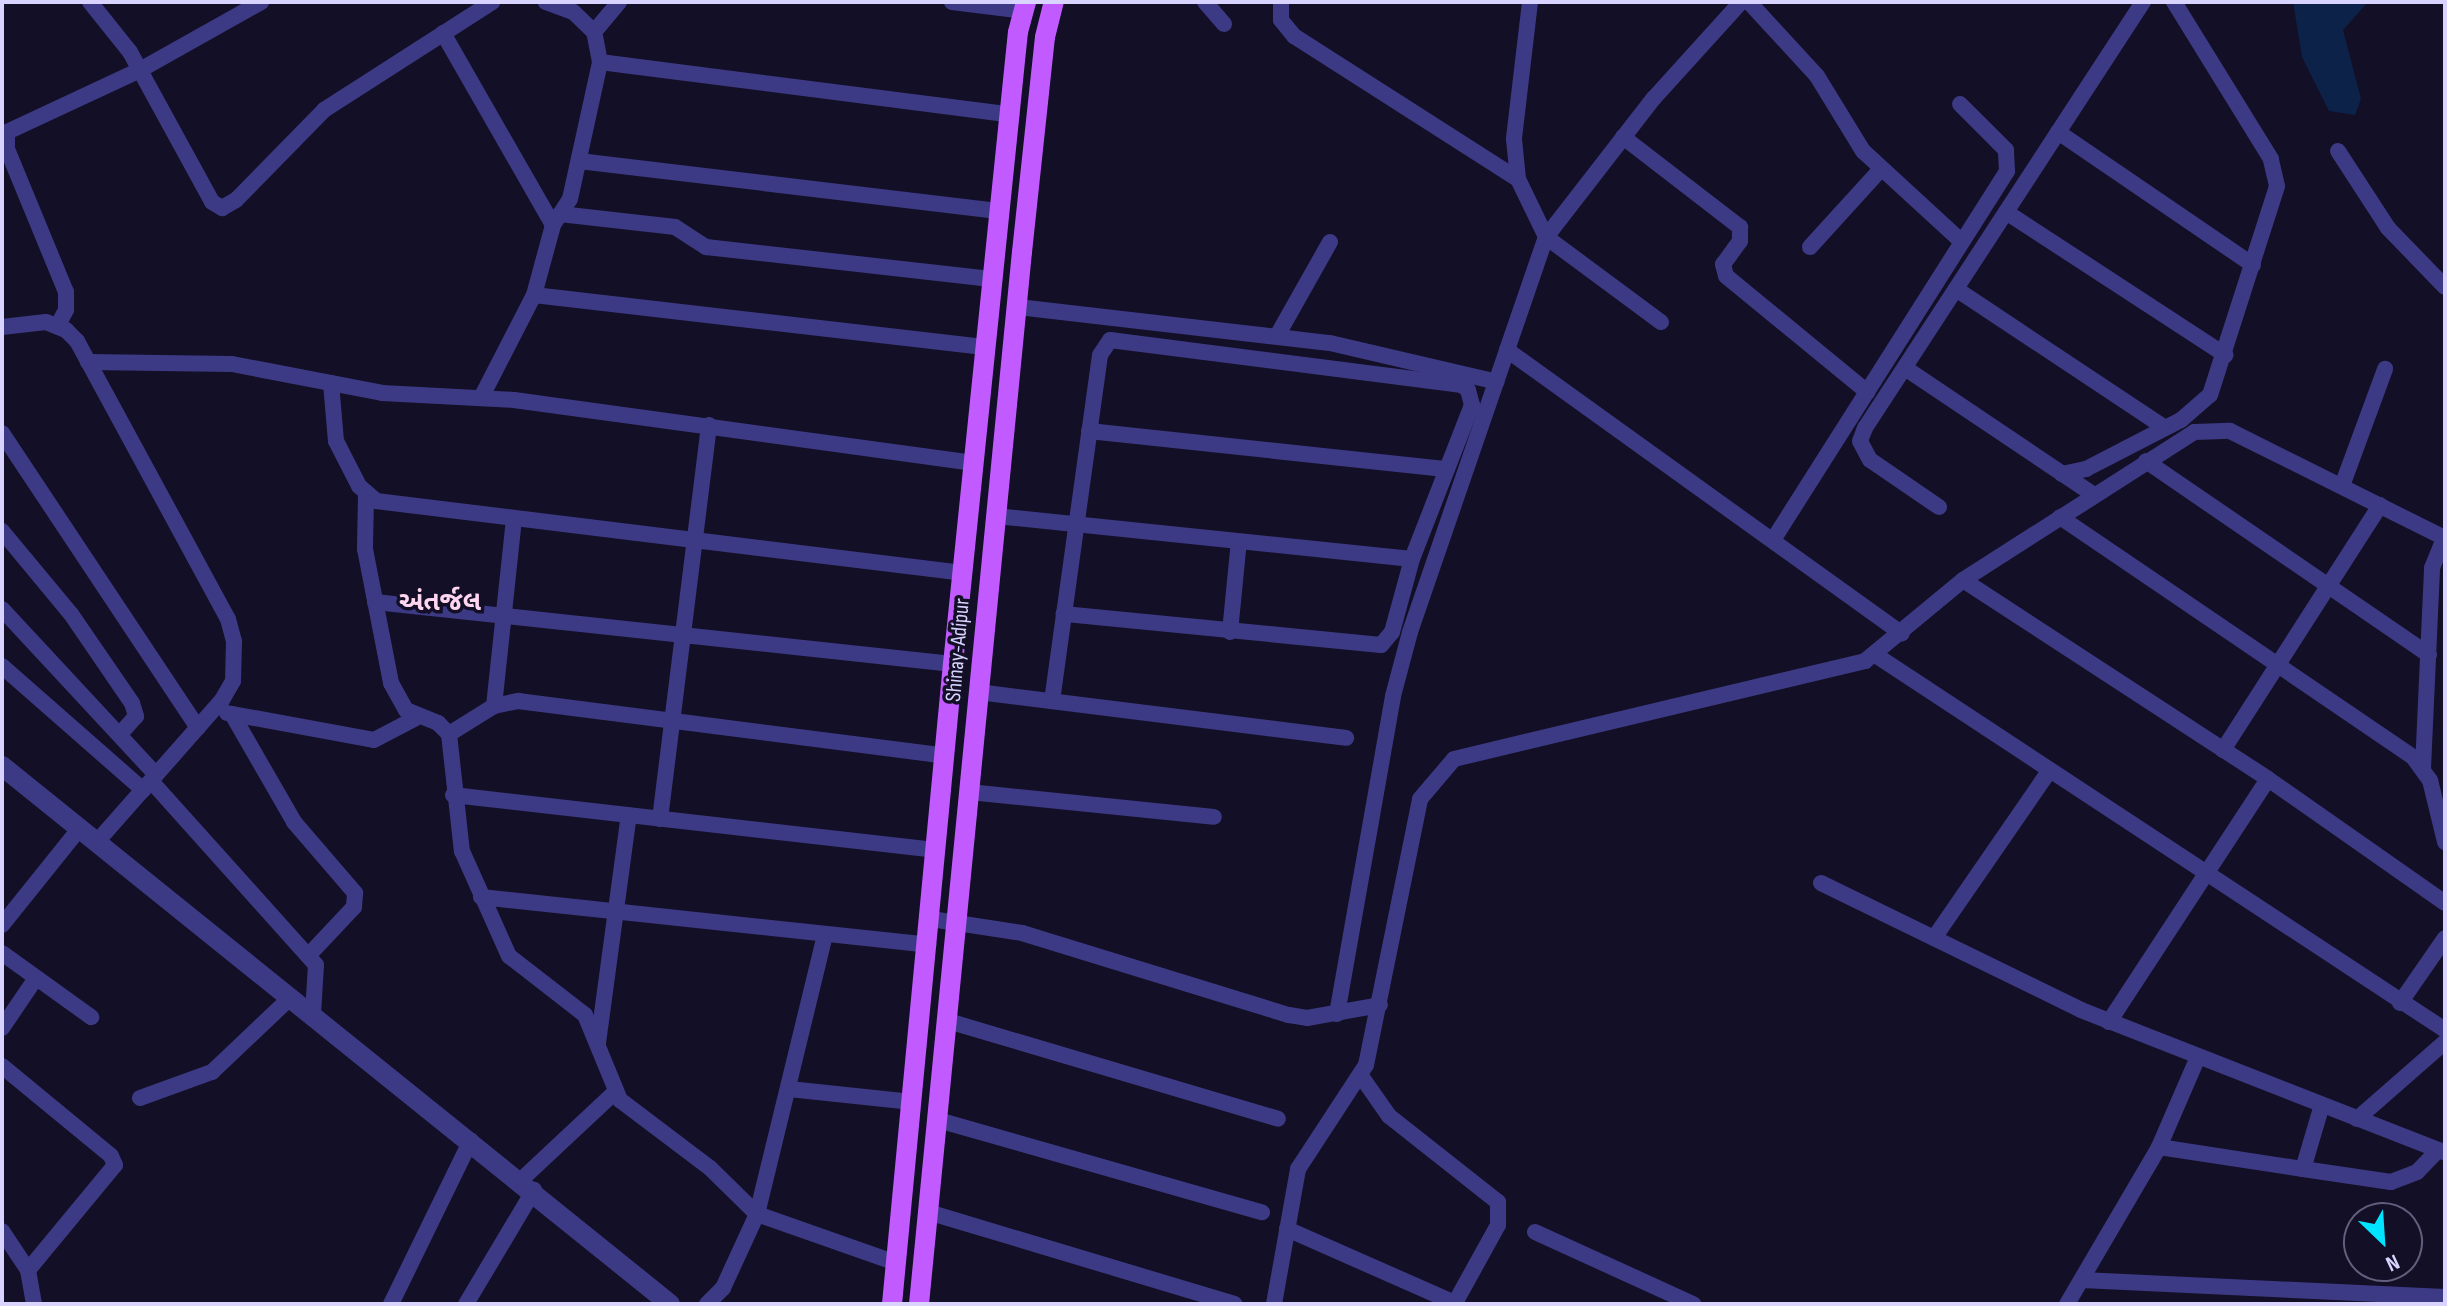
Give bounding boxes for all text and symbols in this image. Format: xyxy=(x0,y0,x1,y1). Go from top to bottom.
district label: અંતર્જલ xyxy=(399,587,481,619)
street label: Shinay-Adipur xyxy=(940,597,976,703)
north arrow xyxy=(2343,1202,2423,1282)
text: N xyxy=(2381,1248,2404,1277)

